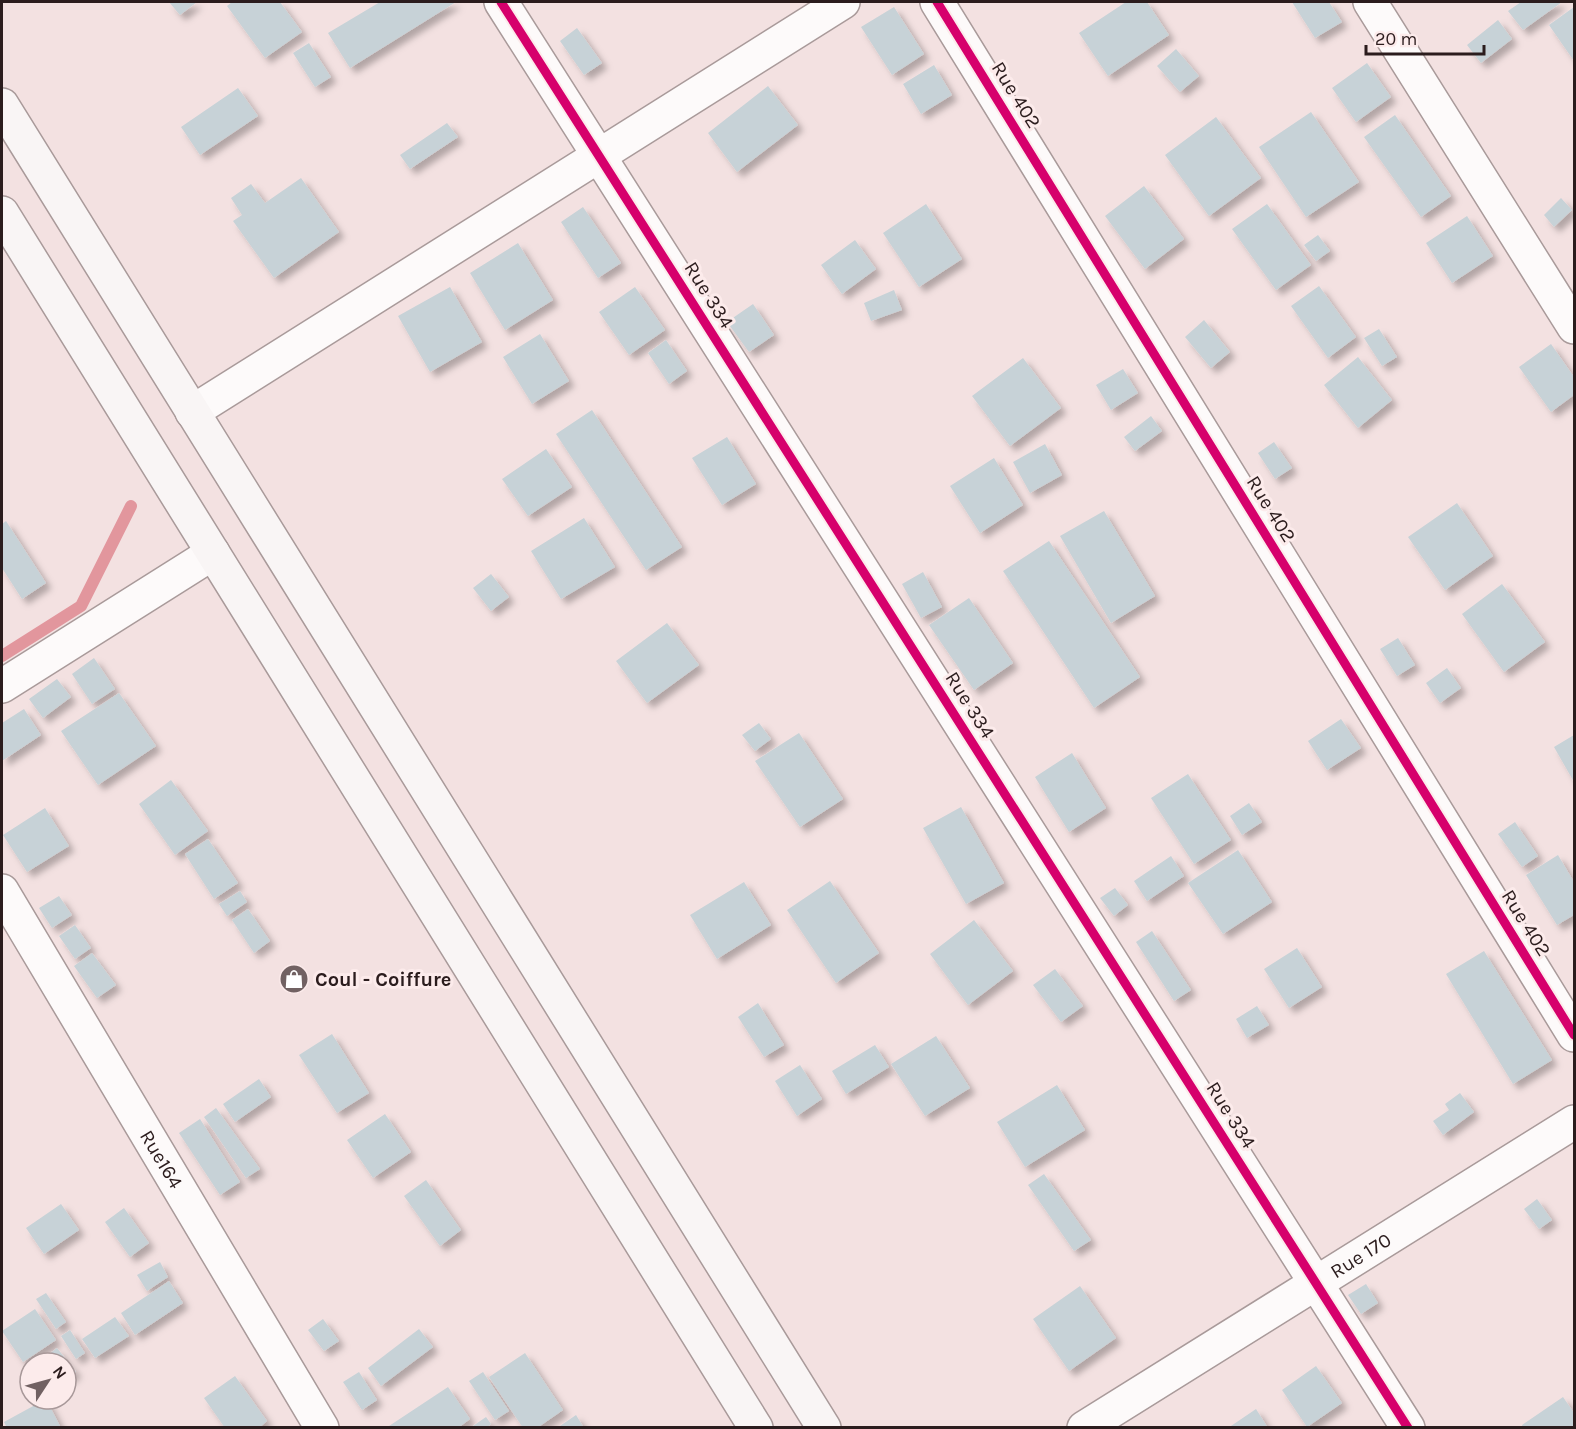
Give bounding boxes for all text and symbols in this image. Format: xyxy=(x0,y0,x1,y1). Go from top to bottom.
scale bar xyxy=(1366,18,1484,56)
text: 20 m xyxy=(1375,28,1417,50)
street label: Rue 402 xyxy=(987,58,1045,132)
street label: Rue 334 xyxy=(680,257,738,333)
street label: Rue 402 xyxy=(1242,472,1300,546)
street label: Rue 334 xyxy=(941,667,999,743)
street label: Rue 402 xyxy=(1497,886,1555,960)
shop icon: Coul - Coiffure xyxy=(278,963,310,995)
place label: Coul - Coiffure xyxy=(315,968,451,991)
street label: Rue 334 xyxy=(1202,1077,1260,1153)
street label: Rue164 xyxy=(135,1126,188,1192)
street label: Rue 170 xyxy=(1326,1228,1395,1283)
north arrow xyxy=(18,1351,78,1411)
text: N xyxy=(49,1362,71,1383)

